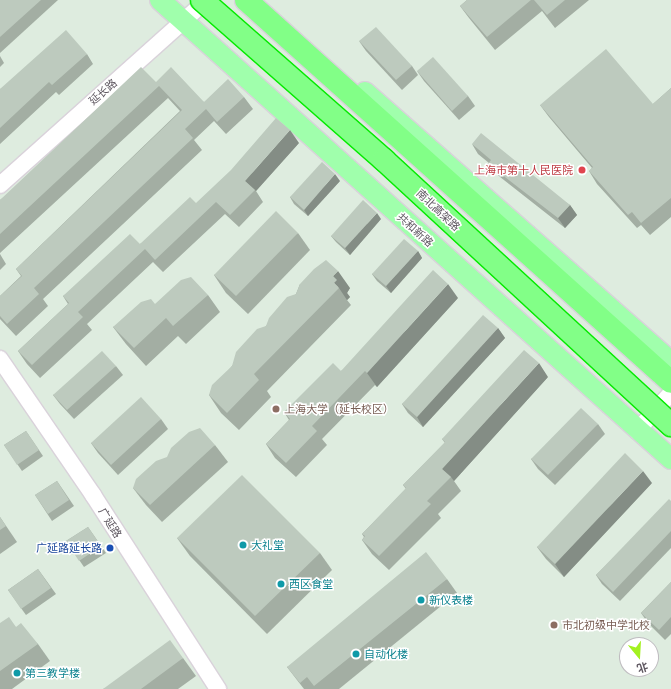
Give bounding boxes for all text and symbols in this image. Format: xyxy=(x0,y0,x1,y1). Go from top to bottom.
street label: 延长路 xyxy=(86,76,120,108)
place label: 上海市第十人民医院 xyxy=(474,163,573,177)
marker: 上海市第十人民医院 xyxy=(576,164,588,176)
street label: 南北高架路 xyxy=(413,186,463,234)
street label: 共和新路 xyxy=(394,210,436,250)
place label: 上海大学（延长校区） xyxy=(284,402,394,416)
marker: 上海大学（延长校区） xyxy=(271,404,281,414)
street label: 广延路 xyxy=(96,505,124,541)
place label: 大礼堂 xyxy=(251,538,284,552)
marker: 大礼堂 xyxy=(238,540,248,550)
place label: 广延路延长路 xyxy=(36,541,102,555)
marker: 广延路延长路 xyxy=(105,543,115,553)
place label: 西区食堂 xyxy=(289,577,333,591)
marker: 西区食堂 xyxy=(276,579,286,589)
place label: 新仪表楼 xyxy=(429,593,473,607)
marker: 新仪表楼 xyxy=(416,595,426,605)
place label: 市北初级中学北校 xyxy=(562,618,650,632)
marker: 市北初级中学北校 xyxy=(549,620,559,630)
north arrow xyxy=(619,637,659,677)
place label: 自动化楼 xyxy=(364,647,408,661)
marker: 自动化楼 xyxy=(351,649,361,659)
text: 北 xyxy=(635,660,650,676)
place label: 第三教学楼 xyxy=(25,666,80,680)
marker: 第三教学楼 xyxy=(12,668,22,678)

